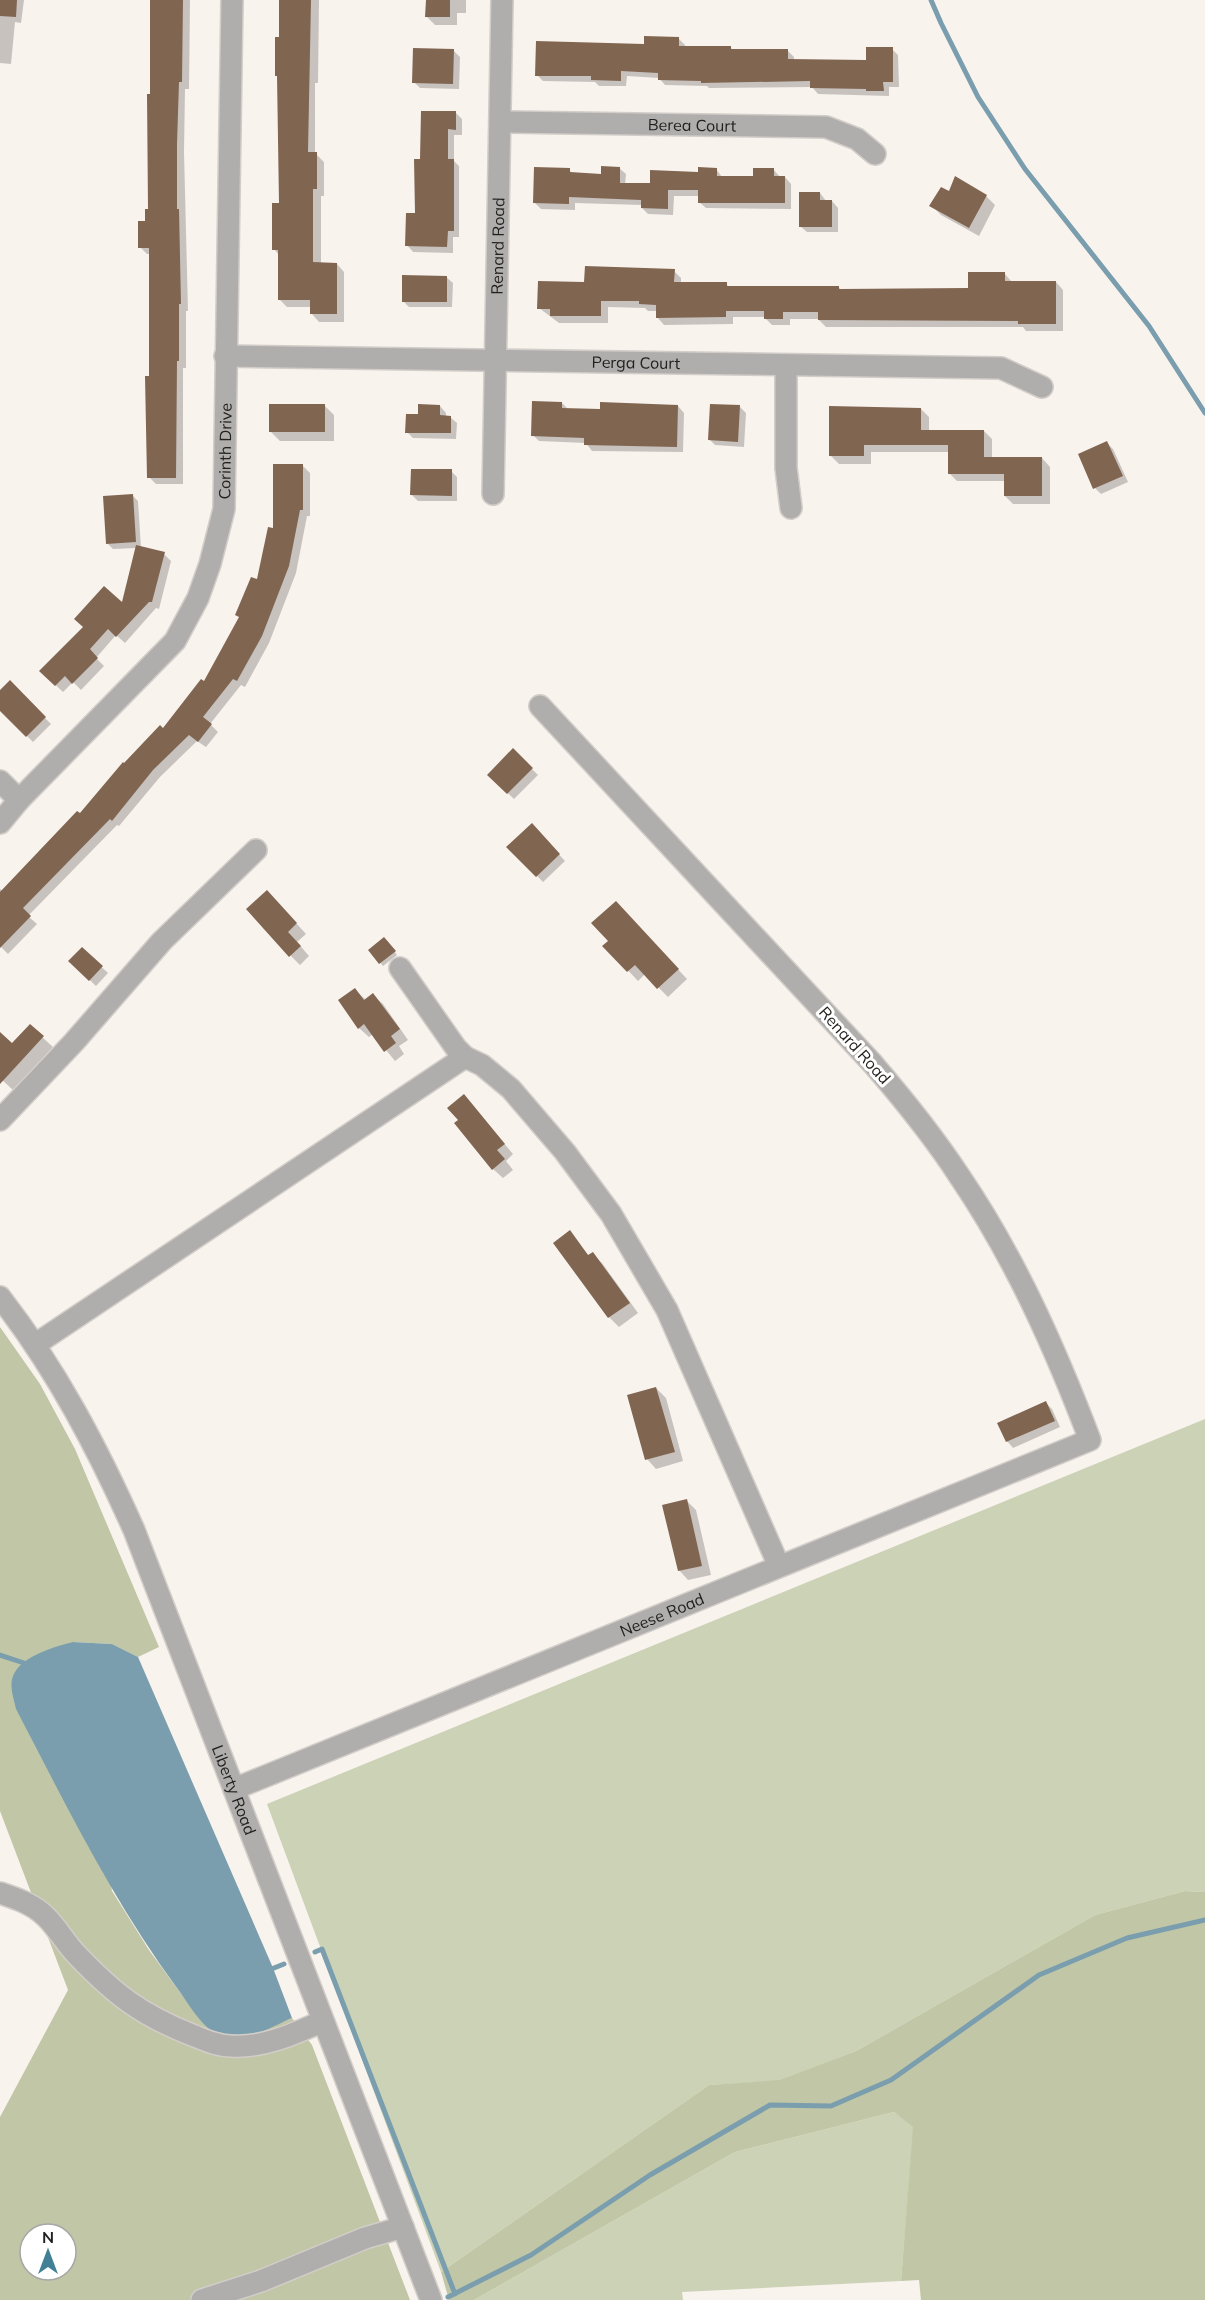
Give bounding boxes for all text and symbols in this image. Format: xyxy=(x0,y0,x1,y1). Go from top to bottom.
street label: Berea Court xyxy=(648,114,737,136)
street label: Renard Road xyxy=(487,197,508,295)
street label: Perga Court xyxy=(592,352,681,373)
street label: Corinth Drive xyxy=(214,403,236,500)
street label: Renard Road xyxy=(815,1002,895,1088)
street label: Neese Road xyxy=(617,1588,707,1641)
street label: Liberty Road xyxy=(208,1742,261,1838)
north arrow xyxy=(18,2222,78,2282)
text: N xyxy=(42,2227,54,2247)

